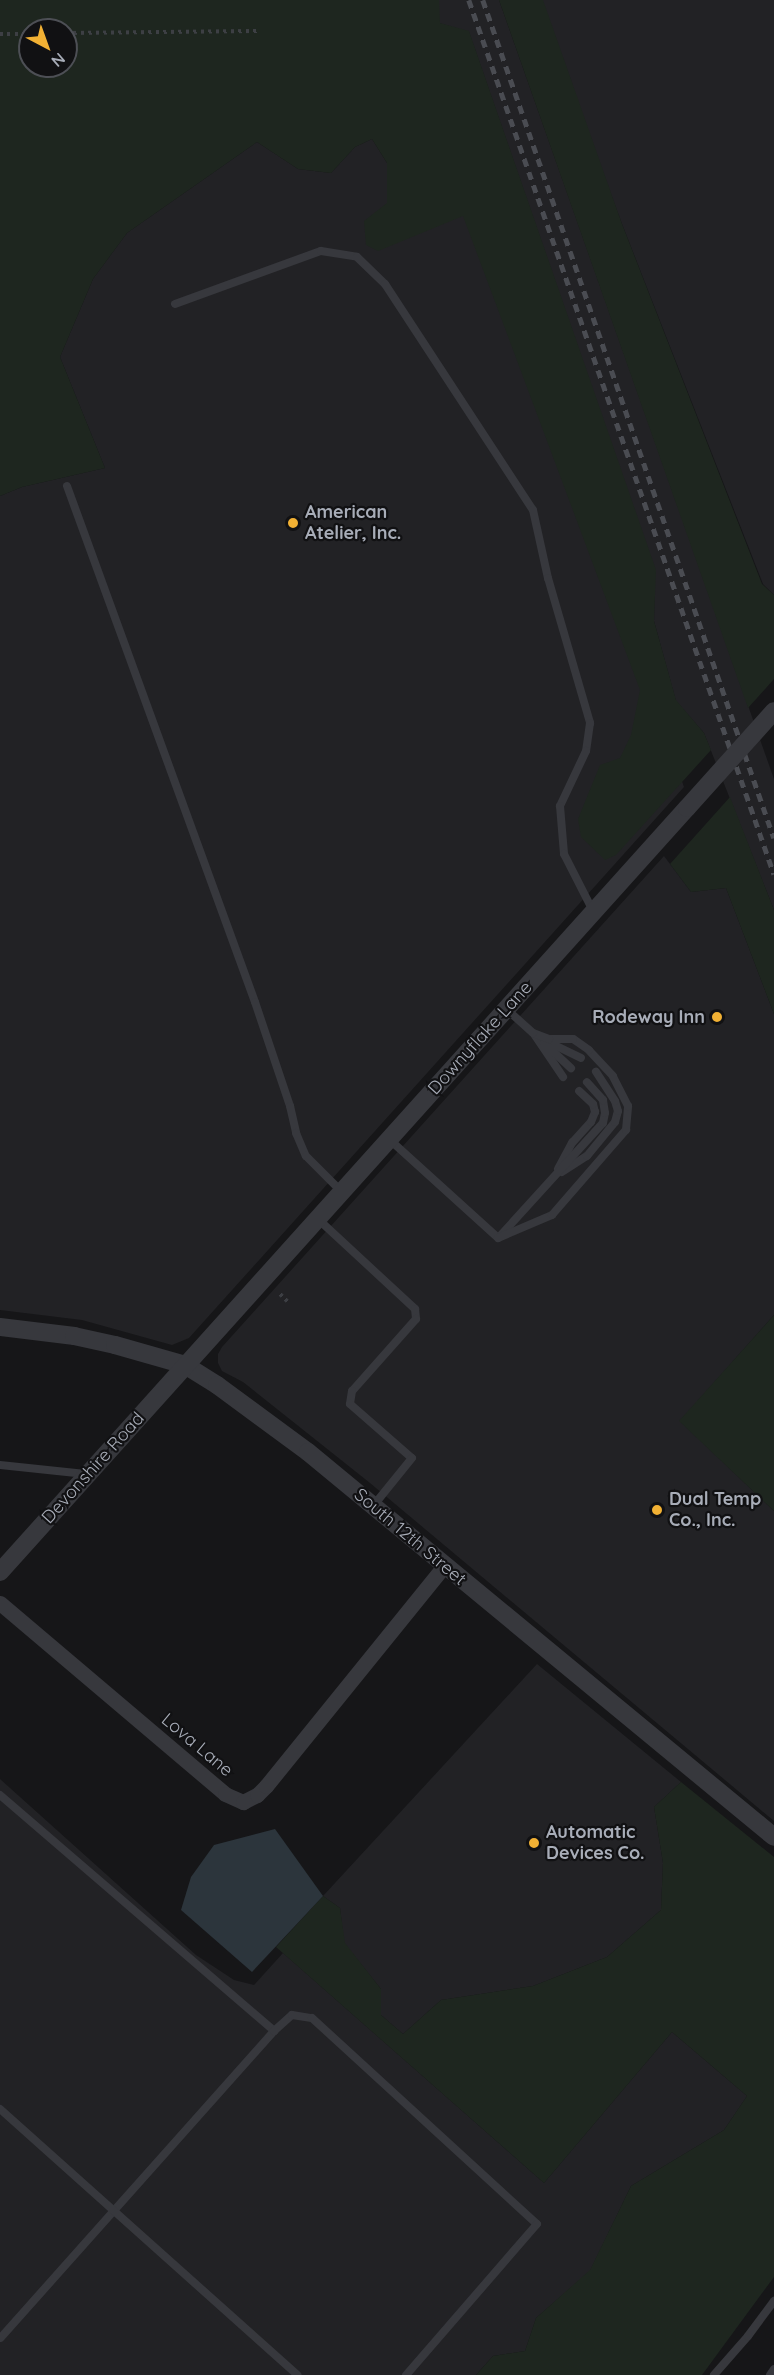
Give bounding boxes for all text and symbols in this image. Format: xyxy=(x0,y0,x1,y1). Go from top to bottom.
north arrow xyxy=(18,18,78,78)
text: N xyxy=(48,49,70,71)
place label: American Atelier, Inc. xyxy=(305,502,401,544)
marker: American Atelier, Inc. xyxy=(286,516,300,530)
street label: Downyflake Lane xyxy=(423,977,537,1099)
place label: Rodeway Inn xyxy=(592,1006,705,1028)
marker: Rodeway Inn xyxy=(710,1010,724,1024)
street label: Devonshire Road xyxy=(37,1408,149,1528)
street label: South 12th Street xyxy=(350,1484,470,1590)
place label: Dual Temp Co., Inc. xyxy=(669,1489,761,1532)
marker: Dual Temp Co., Inc. xyxy=(650,1503,664,1517)
street label: Lova Lane xyxy=(157,1709,237,1781)
place label: Automatic Devices Co. xyxy=(546,1822,645,1864)
marker: Automatic Devices Co. xyxy=(527,1836,541,1850)

